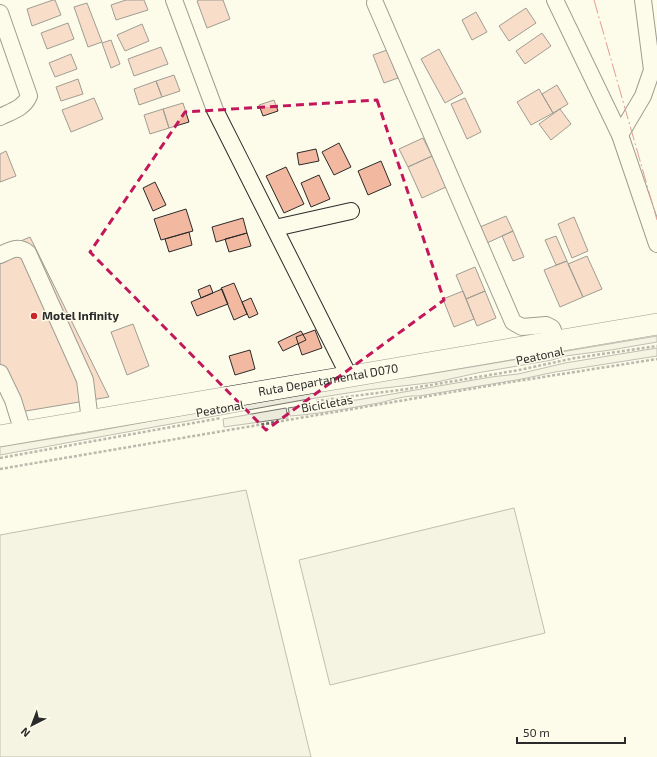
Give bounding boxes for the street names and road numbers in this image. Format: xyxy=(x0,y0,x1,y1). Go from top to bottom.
street label: Peatonal xyxy=(515,343,565,367)
street label: Ruta Departamental D070 xyxy=(257,360,399,398)
street label: Bicicletas xyxy=(300,392,354,414)
street label: Peatonal xyxy=(195,397,245,419)

